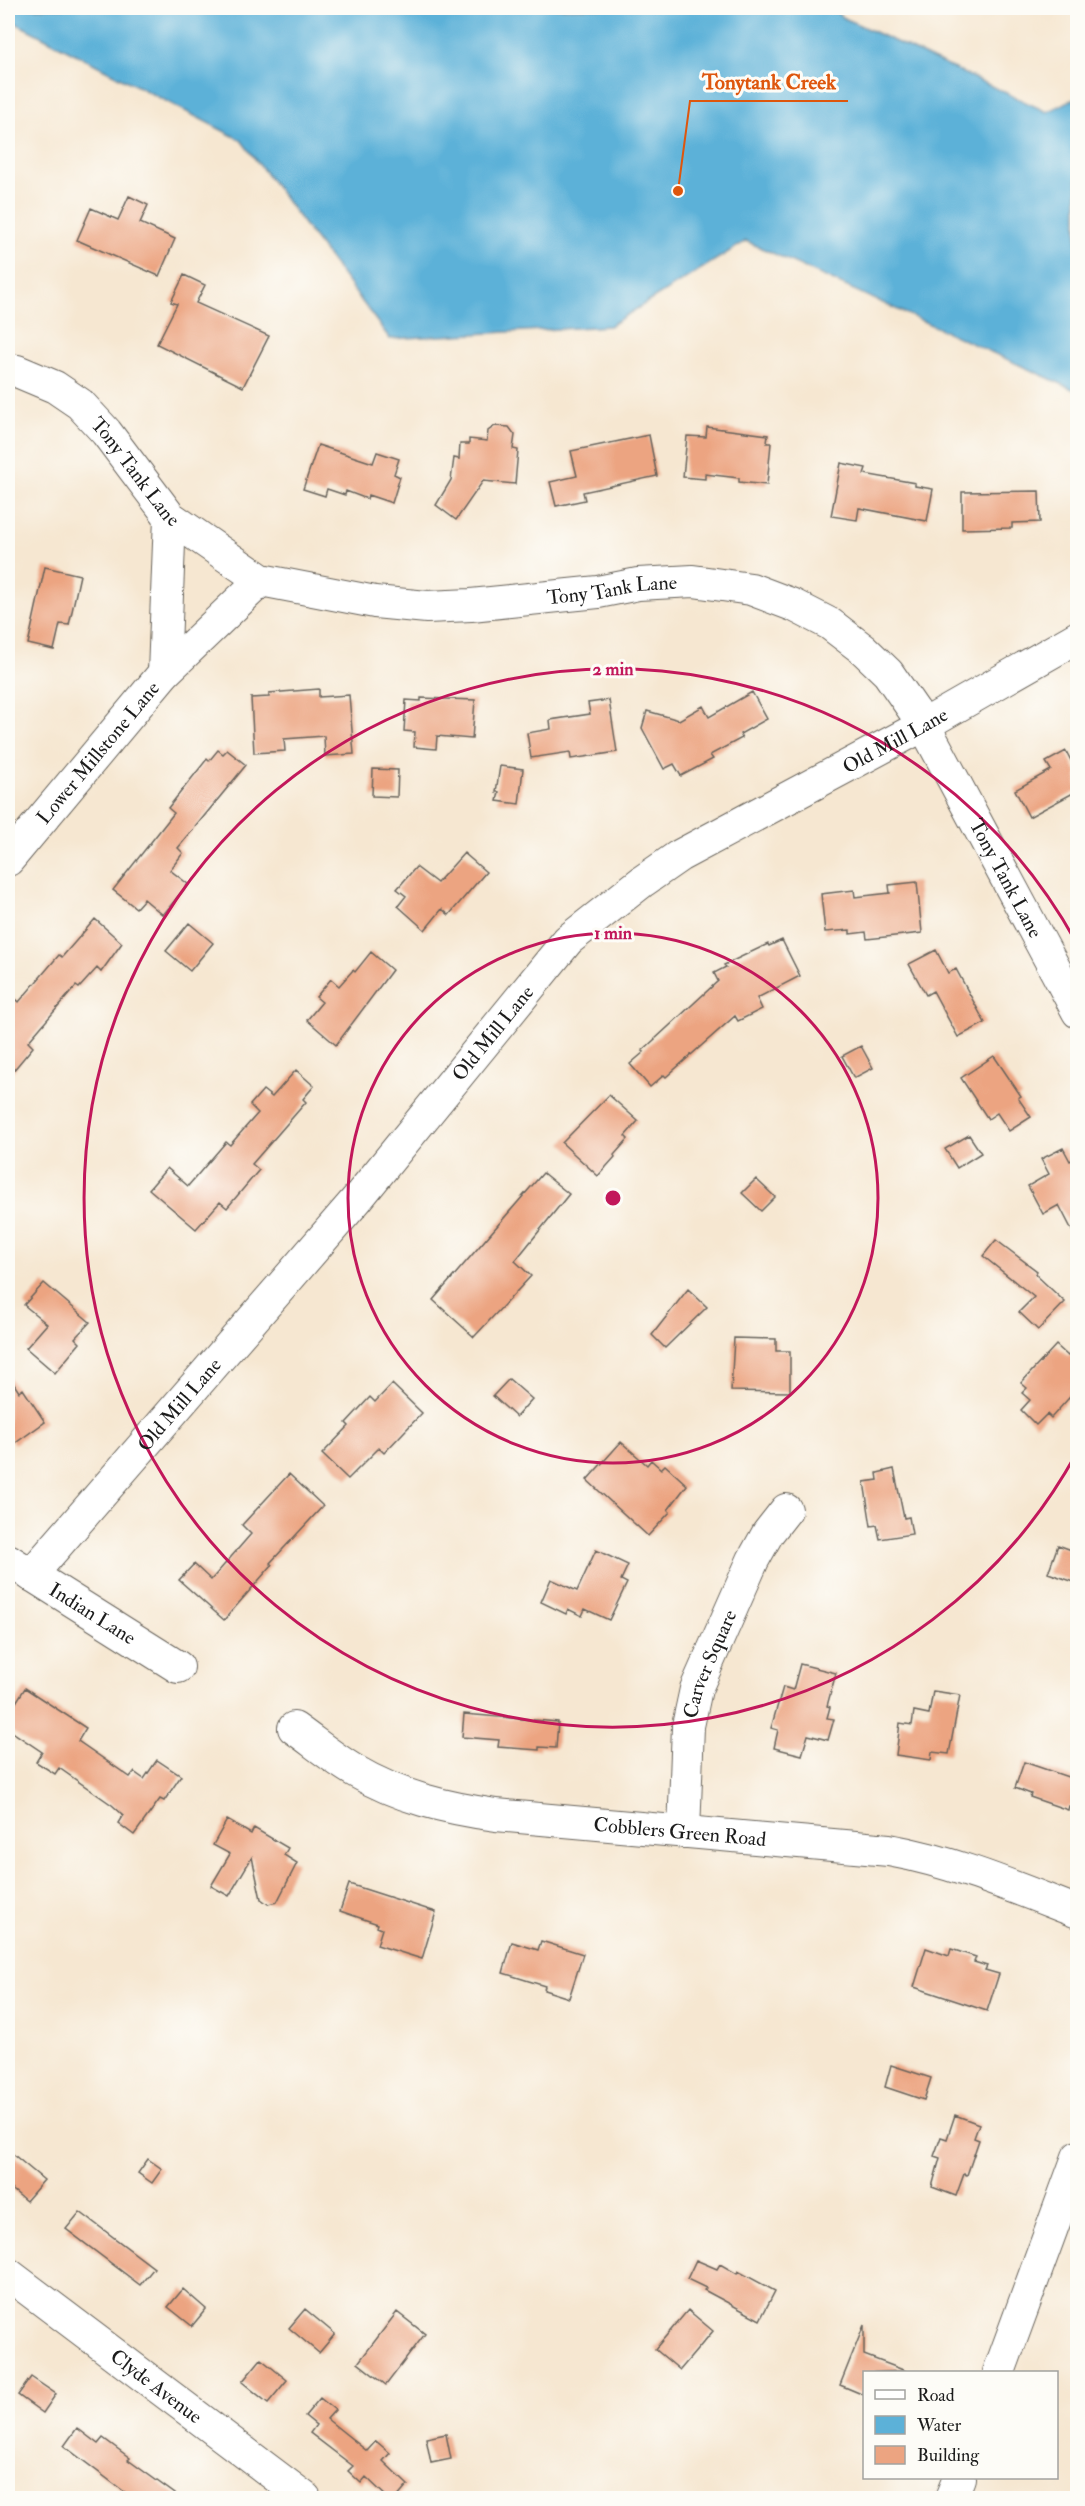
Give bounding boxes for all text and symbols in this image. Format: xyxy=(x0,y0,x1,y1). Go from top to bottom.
callout: Tonytank Creek xyxy=(690,62,848,101)
text: Tonytank Creek xyxy=(701,69,837,96)
street label: Tony Tank Lane xyxy=(85,412,184,533)
street label: Tony Tank Lane xyxy=(545,570,678,610)
text: 2 min xyxy=(593,658,634,681)
street label: Lower Millstone Lane xyxy=(31,676,165,829)
street label: Old Mill Lane xyxy=(838,702,952,779)
street label: Tony Tank Lane xyxy=(964,815,1048,942)
text: 1 min xyxy=(594,922,633,945)
street label: Old Mill Lane xyxy=(447,980,539,1086)
centre of rings xyxy=(603,1188,623,1208)
street label: Old Mill Lane xyxy=(132,1353,227,1457)
street label: Indian Lane xyxy=(44,1577,140,1650)
street label: Carver Square xyxy=(678,1606,742,1720)
street label: Cobblers Green Road xyxy=(593,1812,767,1852)
street label: Clyde Avenue xyxy=(105,2344,207,2429)
legend xyxy=(863,2371,1058,2479)
text: Road xyxy=(917,2384,955,2407)
text: Water xyxy=(916,2414,961,2437)
text: Building xyxy=(917,2444,980,2467)

